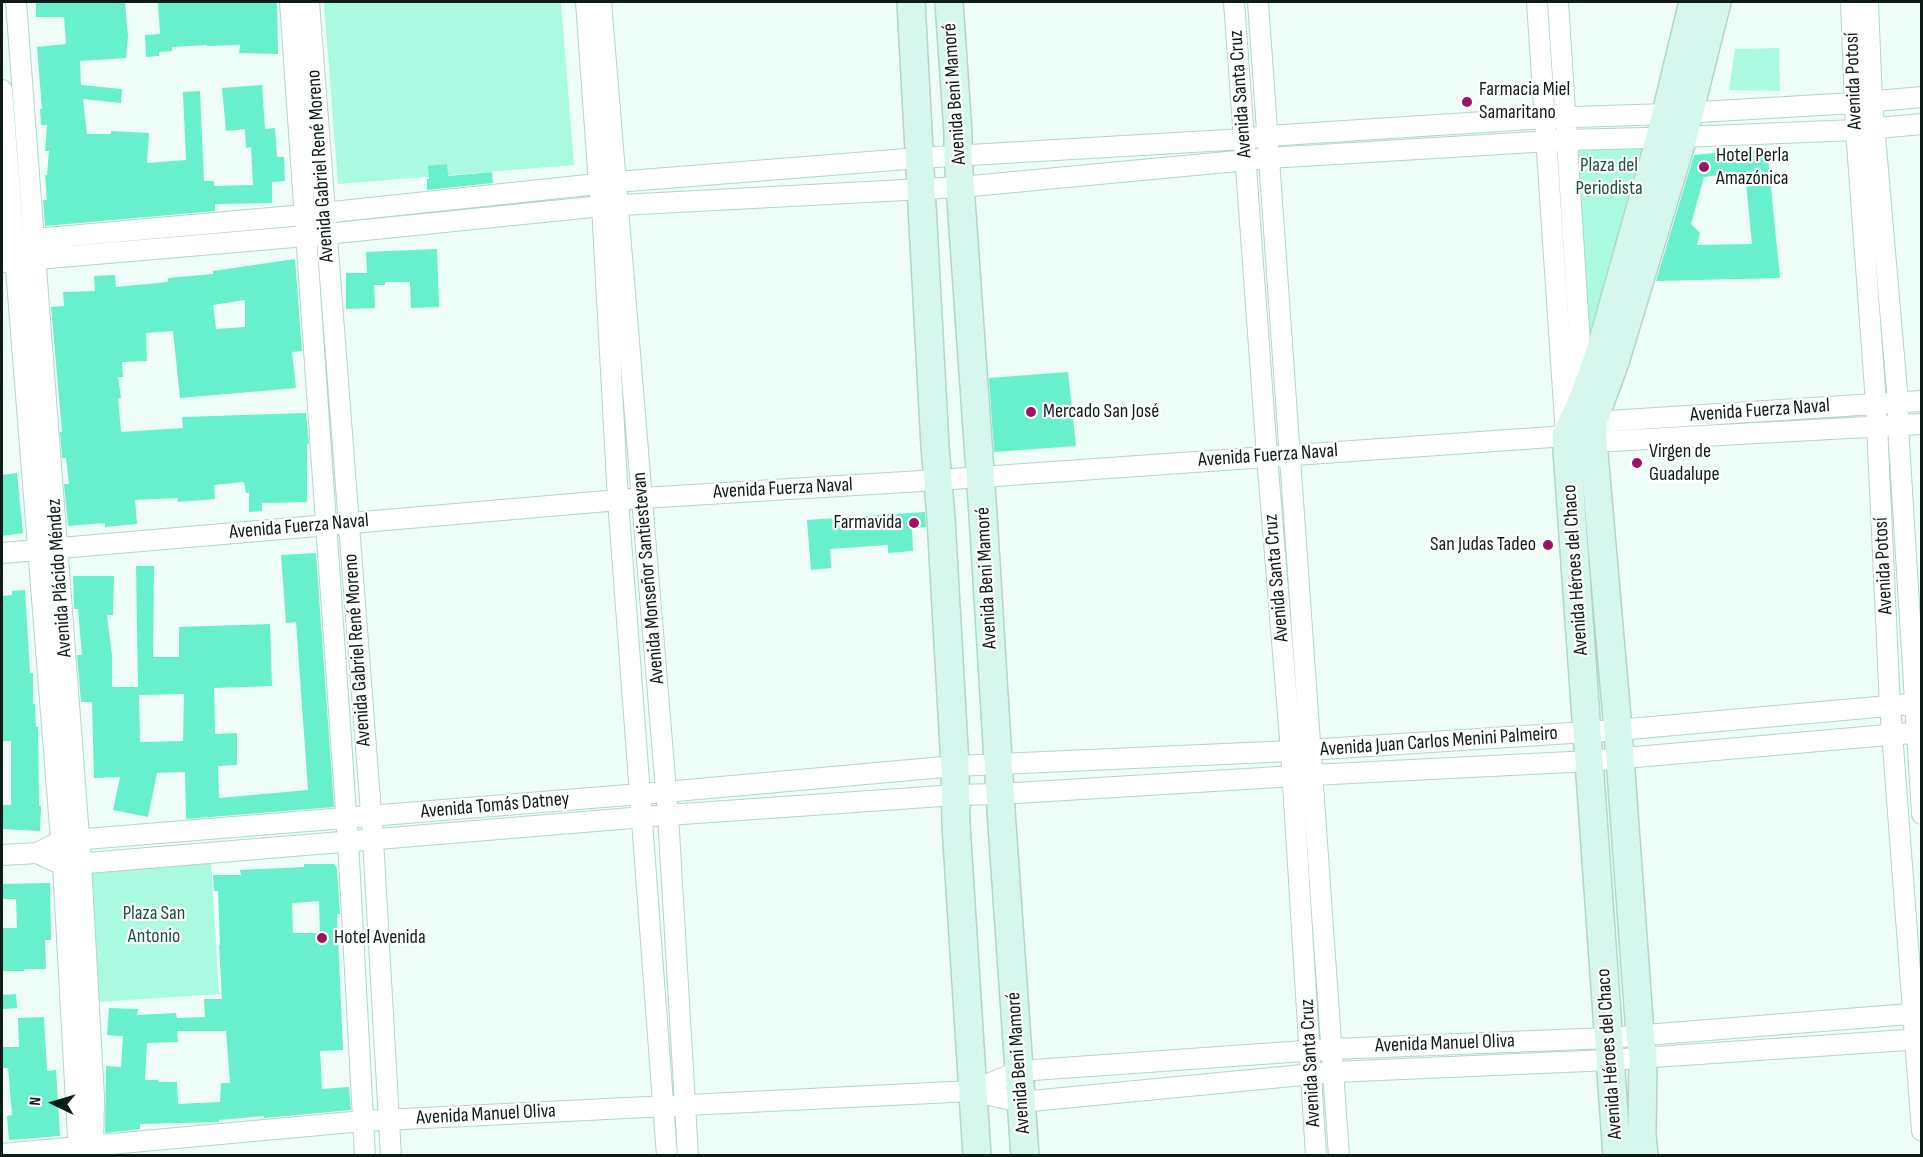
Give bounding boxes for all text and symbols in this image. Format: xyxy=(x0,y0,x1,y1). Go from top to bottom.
street label: Avenida Beni Mamoré xyxy=(938,22,972,166)
street label: Avenida Santa Cruz xyxy=(1225,29,1257,159)
street label: Avenida Potosí xyxy=(1840,32,1868,130)
street label: Avenida Gabriel René Moreno xyxy=(302,69,340,263)
place label: Farmacia Miel Samaritano xyxy=(1479,78,1570,125)
marker: Farmacia Miel Samaritano xyxy=(1460,95,1474,109)
place label: Hotel Perla Amazónica xyxy=(1716,144,1789,191)
park label: Plaza del Periodista xyxy=(1575,154,1643,201)
marker: Hotel Perla Amazónica xyxy=(1697,160,1711,174)
street label: Avenida Fuerza Naval xyxy=(1689,394,1831,428)
place label: Mercado San José xyxy=(1043,400,1159,424)
marker: Mercado San José xyxy=(1024,405,1038,419)
street label: Avenida Fuerza Naval xyxy=(1197,439,1339,473)
place label: Virgen de Guadalupe xyxy=(1649,440,1720,487)
marker: Virgen de Guadalupe xyxy=(1630,456,1644,470)
street label: Avenida Monseñor Santiestevan xyxy=(628,471,670,685)
street label: Avenida Fuerza Naval xyxy=(713,473,853,505)
street label: Avenida Héroes del Chaco xyxy=(1558,484,1594,656)
street label: Avenida Plácido Méndez xyxy=(42,498,78,658)
street label: Avenida Beni Mamoré xyxy=(971,506,1003,650)
street label: Avenida Fuerza Naval xyxy=(228,509,370,545)
place label: Farmavida xyxy=(833,511,902,535)
street label: Avenida Santa Cruz xyxy=(1259,513,1295,643)
marker: Farmavida xyxy=(907,516,921,530)
street label: Avenida Potosí xyxy=(1869,517,1899,615)
place label: San Judas Tadeo xyxy=(1430,533,1536,557)
marker: San Judas Tadeo xyxy=(1541,538,1555,552)
street label: Avenida Gabriel René Moreno xyxy=(339,553,377,747)
street label: Avenida Juan Carlos Menini Palmeiro xyxy=(1319,722,1559,762)
street label: Avenida Tomás Datney xyxy=(420,788,570,824)
park label: Plaza San Antonio xyxy=(123,902,185,949)
place label: Hotel Avenida xyxy=(334,926,426,950)
marker: Hotel Avenida xyxy=(315,931,329,945)
street label: Avenida Héroes del Chaco xyxy=(1592,968,1628,1140)
street label: Avenida Beni Mamoré xyxy=(1002,991,1036,1135)
street label: Avenida Santa Cruz xyxy=(1296,998,1326,1128)
street label: Avenida Manuel Oliva xyxy=(1375,1030,1515,1058)
north arrow xyxy=(24,1073,84,1133)
text: N xyxy=(26,1096,45,1106)
street label: Avenida Manuel Oliva xyxy=(416,1099,556,1131)

